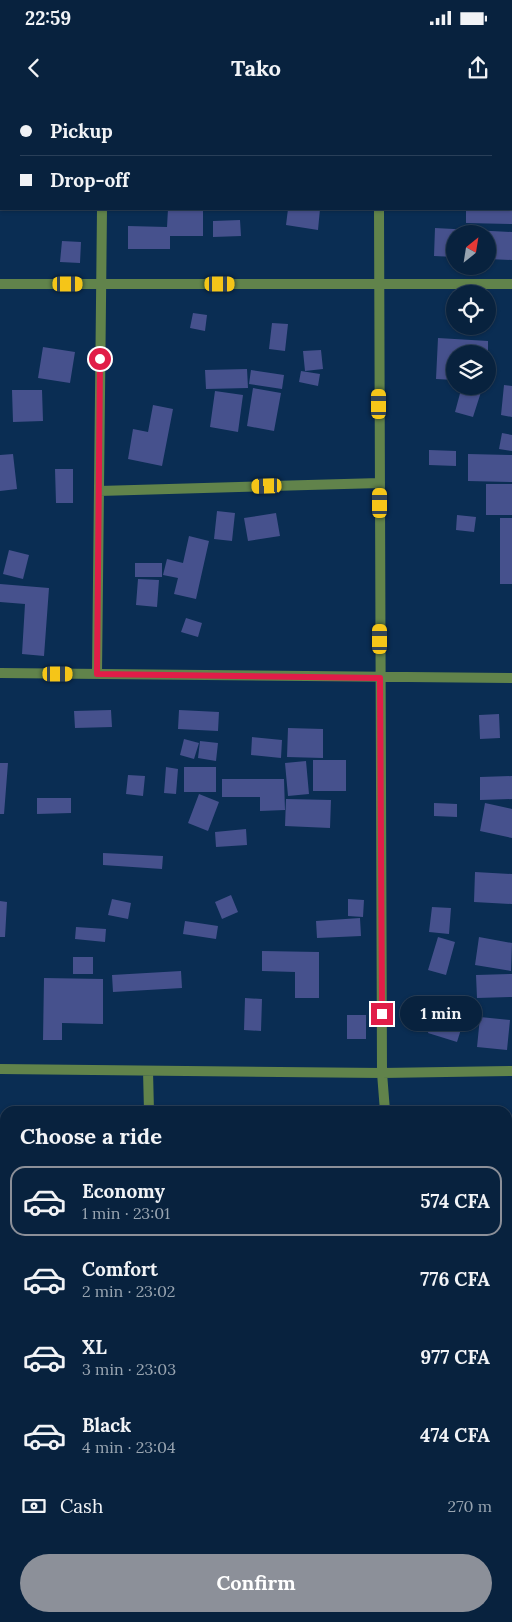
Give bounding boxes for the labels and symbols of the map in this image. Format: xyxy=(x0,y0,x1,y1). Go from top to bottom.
north arrow xyxy=(446,225,496,275)
car xyxy=(53,277,83,292)
car xyxy=(205,277,235,292)
route start xyxy=(89,348,111,370)
car xyxy=(371,389,386,419)
car xyxy=(251,478,282,494)
car xyxy=(372,488,387,518)
car xyxy=(372,624,387,654)
car xyxy=(43,667,73,682)
callout: 1 min xyxy=(400,996,482,1032)
route end xyxy=(371,1003,393,1025)

